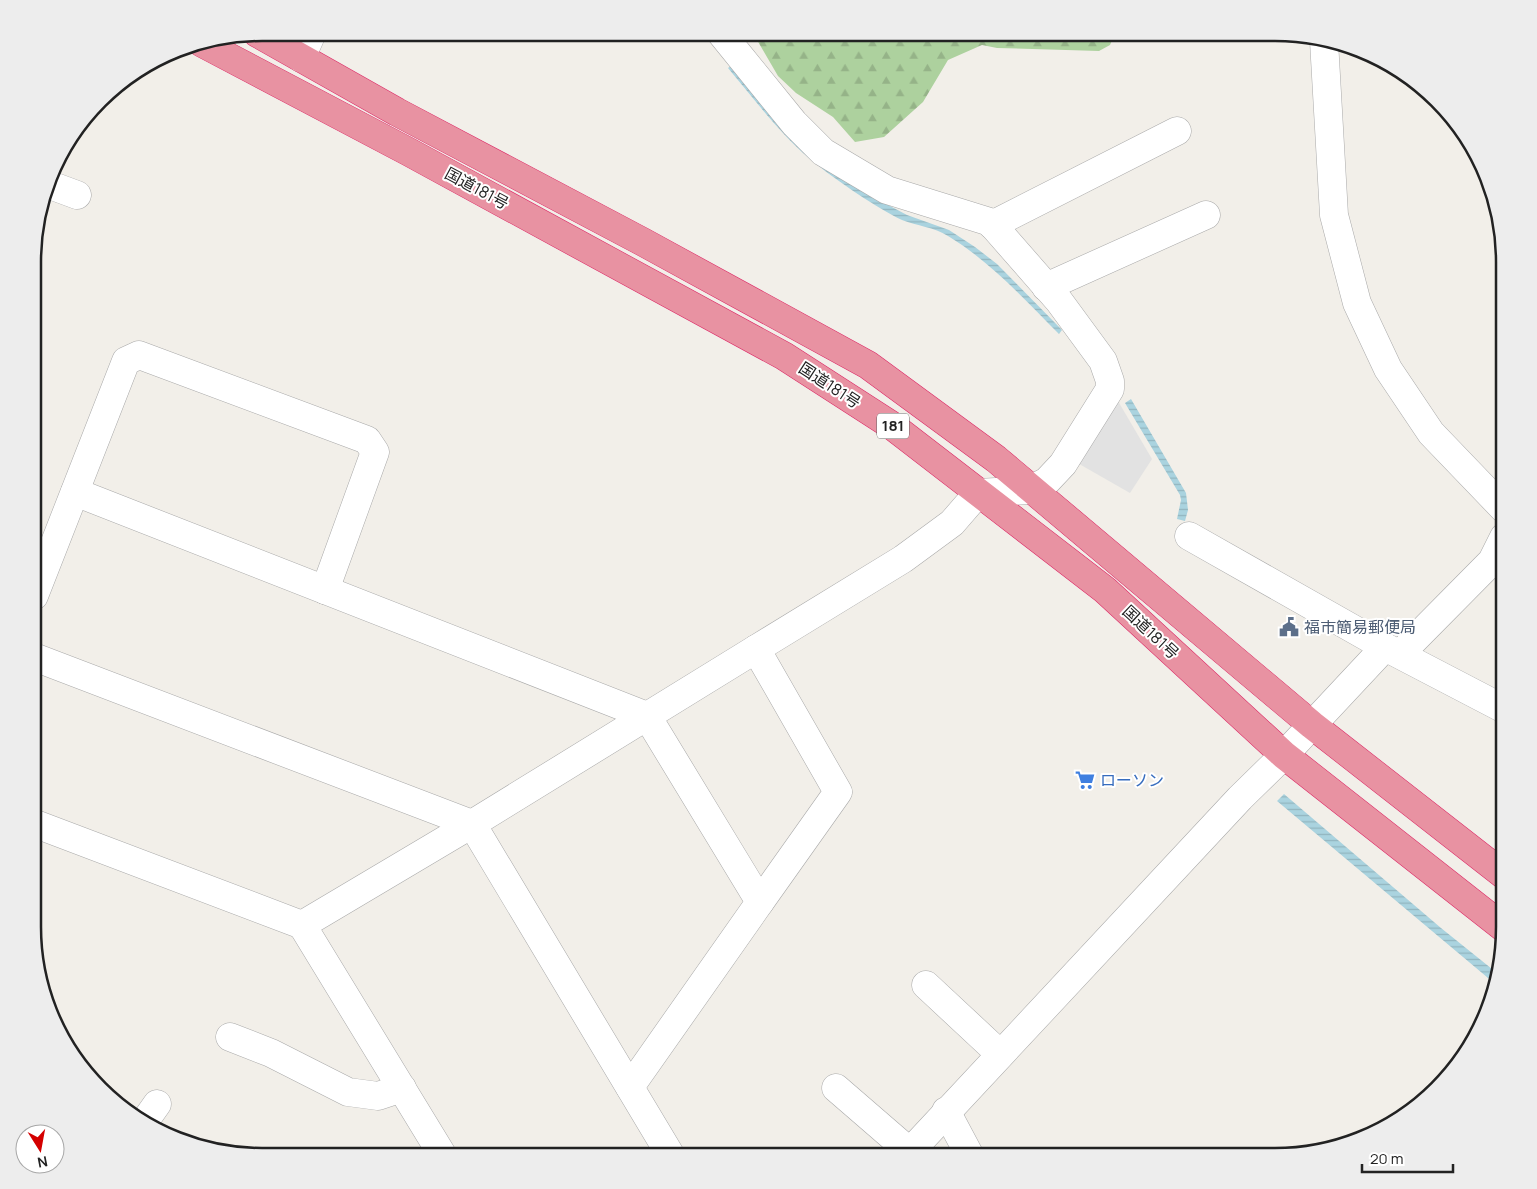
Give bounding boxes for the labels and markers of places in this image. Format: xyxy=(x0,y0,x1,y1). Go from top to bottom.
public building icon: 福市簡易郵便局 xyxy=(1278,616,1300,638)
place label: 福市簡易郵便局 xyxy=(1304,616,1416,638)
supermarket icon: ローソン xyxy=(1074,769,1096,791)
place label: ローソン xyxy=(1100,769,1164,791)

